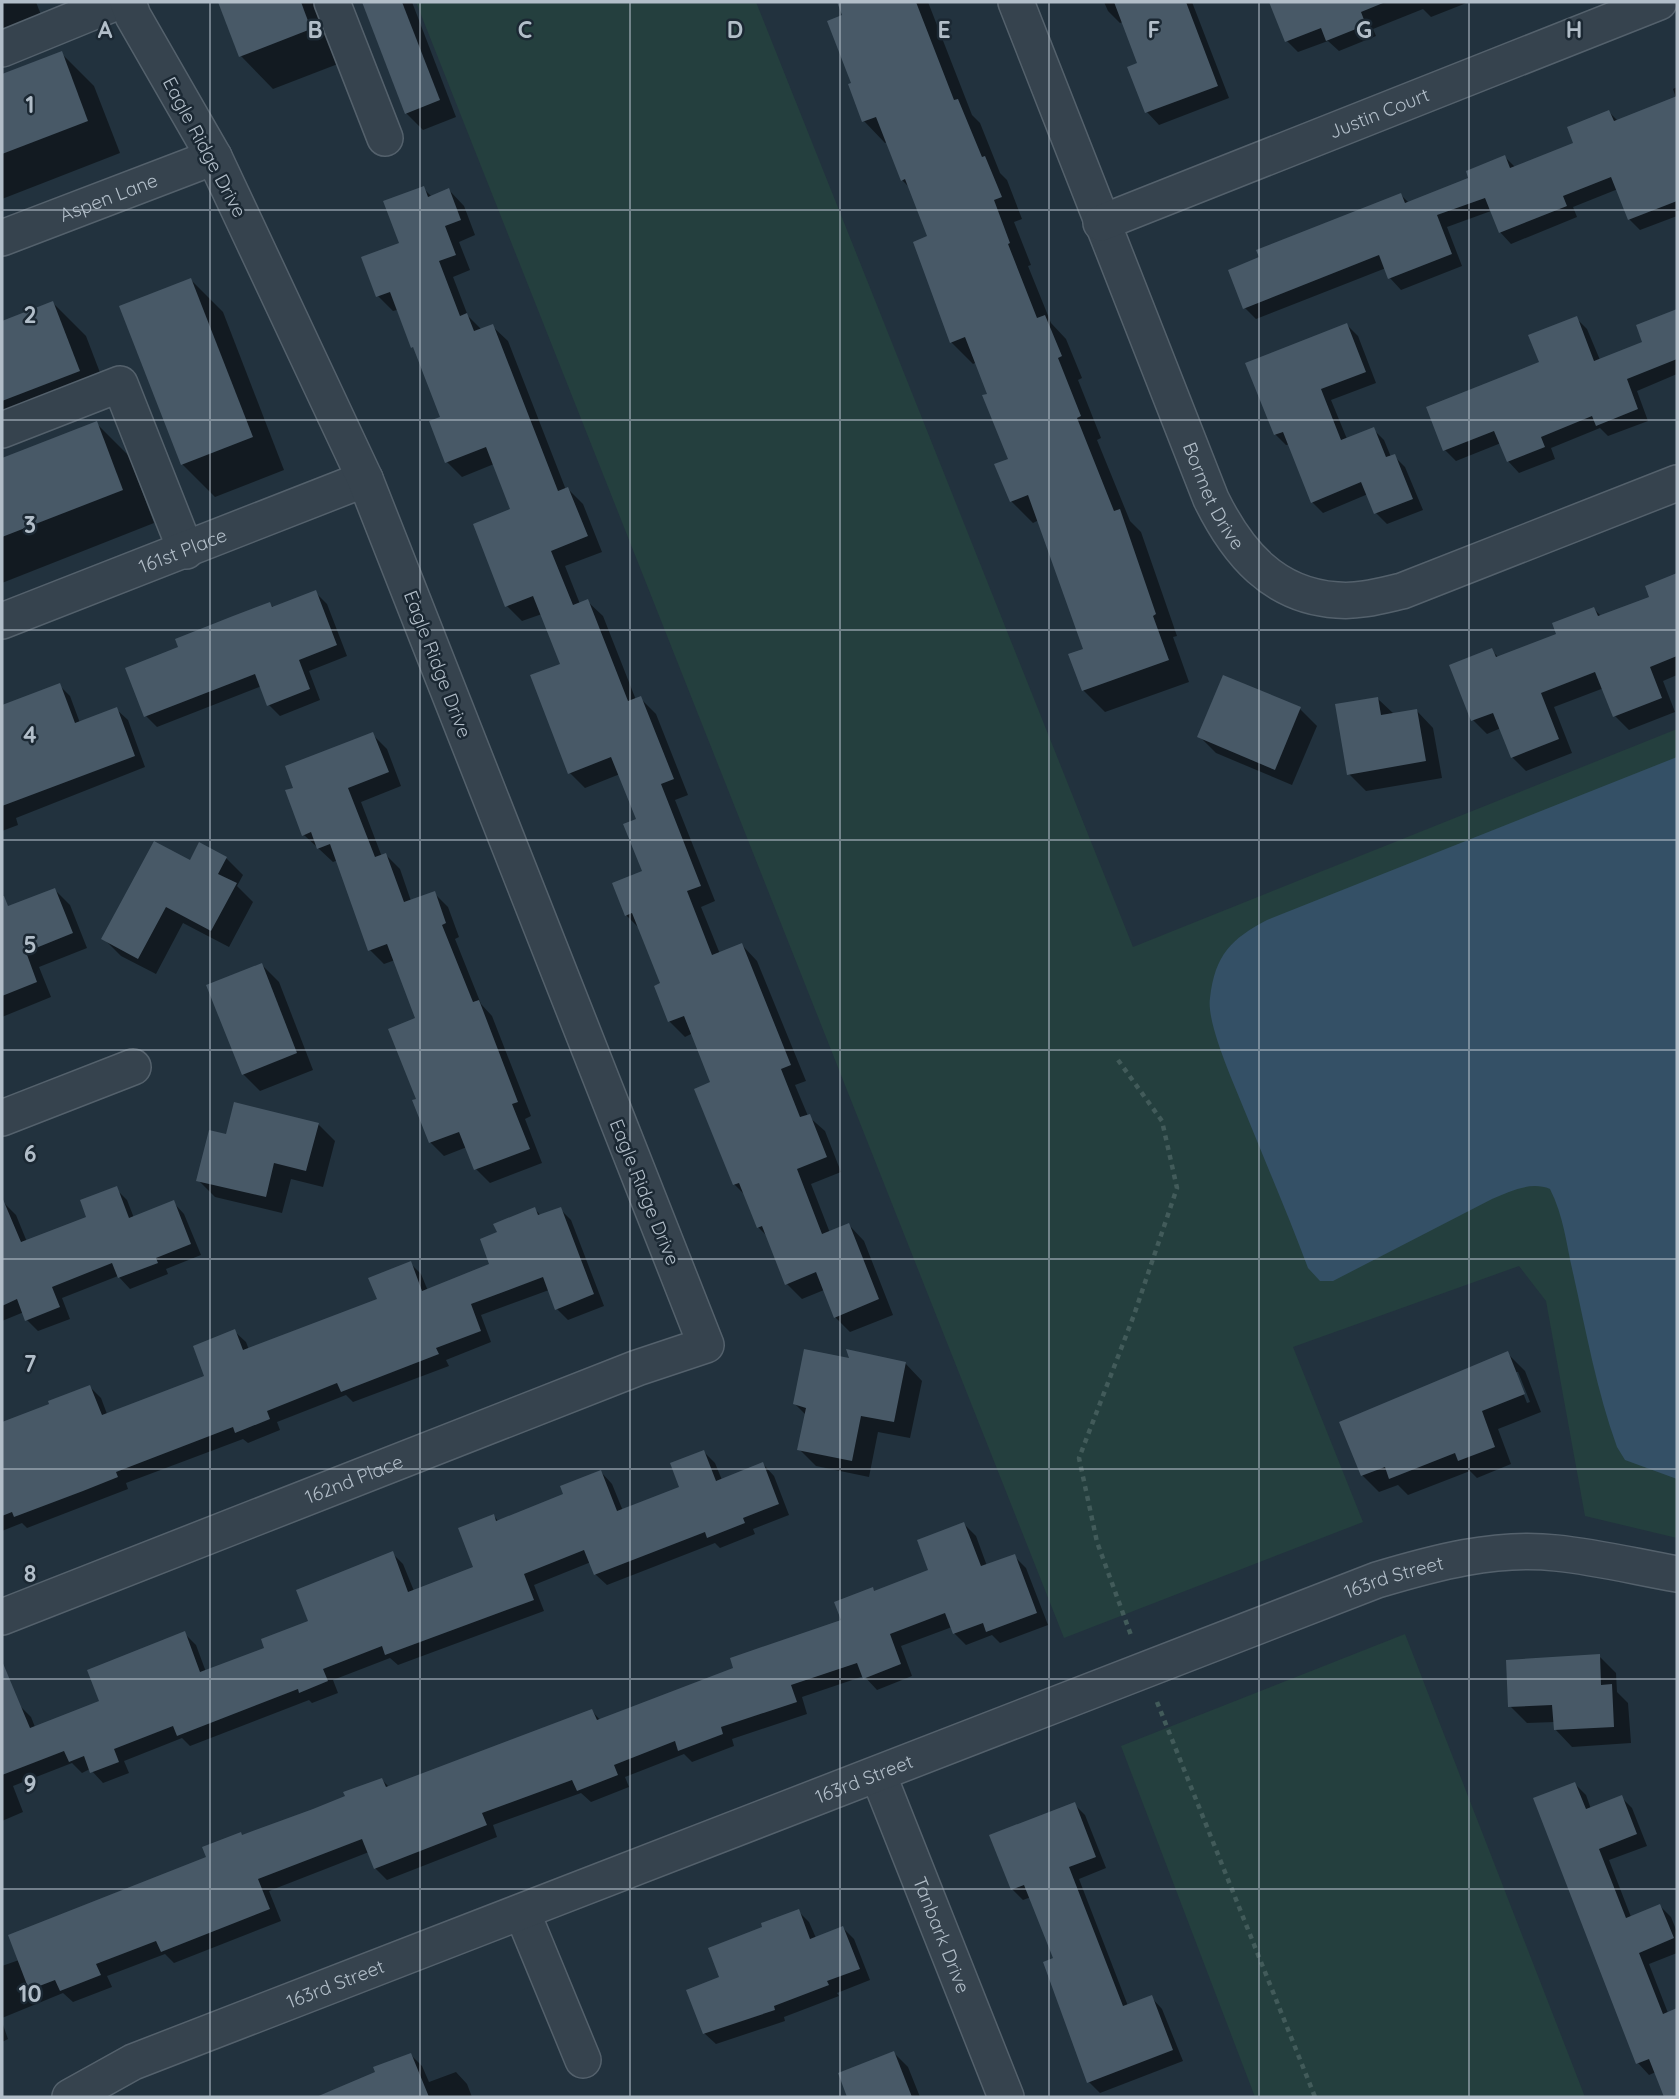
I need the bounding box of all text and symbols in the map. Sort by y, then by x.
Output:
text: A [98,15,113,44]
text: B [307,15,323,44]
text: C [518,15,532,44]
text: D [727,15,743,44]
text: E [937,15,951,44]
text: F [1148,15,1160,44]
text: G [1356,15,1372,44]
text: H [1566,15,1582,44]
street label: Eagle Ridge Drive [158,73,252,221]
street label: Justin Court [1325,82,1433,144]
text: 1 [26,90,34,119]
street label: Aspen Lane [56,168,161,227]
text: 2 [23,300,37,329]
street label: Bormet Drive [1178,439,1250,554]
text: 3 [24,510,36,539]
street label: 161st Place [135,522,230,578]
street label: Eagle Ridge Drive [399,587,477,741]
text: 4 [23,720,37,749]
text: 5 [23,930,37,959]
street label: Eagle Ridge Drive [605,1115,685,1269]
text: 6 [24,1139,36,1168]
text: 7 [24,1349,37,1378]
street label: 162nd Place [301,1449,406,1509]
street label: 163rd Street [1340,1550,1446,1604]
text: 8 [24,1559,36,1588]
street label: 163rd Street [812,1749,916,1809]
text: 9 [23,1769,37,1798]
street label: Tanbark Drive [908,1873,976,1997]
street label: 163rd Street [283,1954,388,2013]
text: 10 [18,1979,42,2008]

